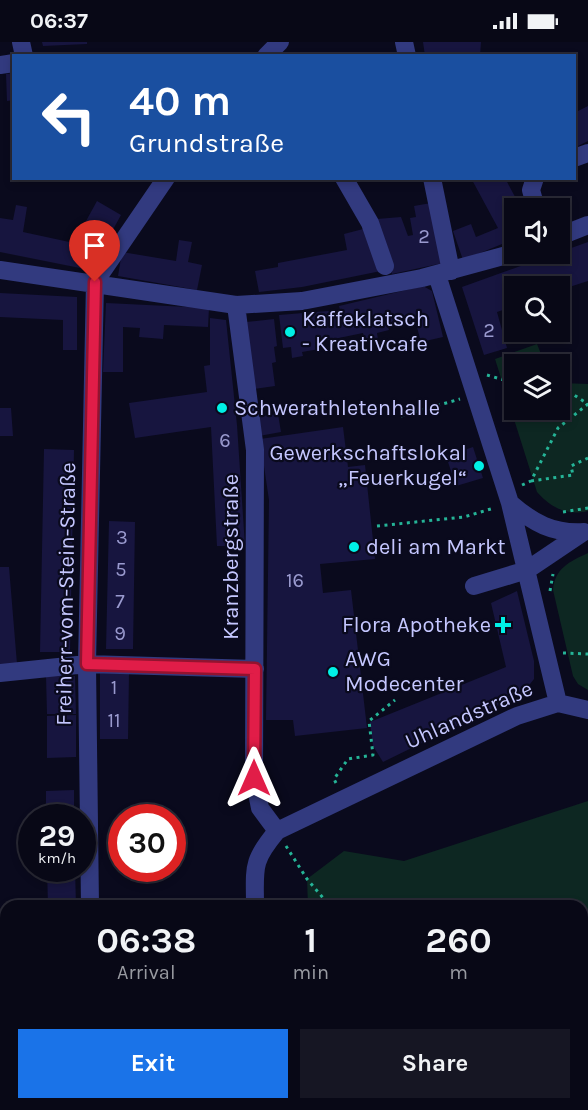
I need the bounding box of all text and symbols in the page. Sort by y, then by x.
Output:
text: 06:37 [30,8,88,34]
text: 40 m [129,76,231,126]
icon: left [30,78,108,156]
text: Grundstraße [129,127,284,159]
map controls [504,198,570,420]
button: sound [504,198,570,264]
pin [69,220,120,282]
house number: 2 [418,225,430,248]
icon: arrive [78,229,111,262]
button: search [504,276,570,342]
place label: Kaffeklatsch - Kreativcafe [302,306,429,357]
house number: 2 [483,319,495,342]
marker: Kaffeklatsch - Kreativcafe [283,325,297,339]
button: layers [504,354,570,420]
place label: Schwerathletenhalle [234,395,440,421]
marker: Schwerathletenhalle [215,401,229,415]
house number: 6 [219,429,231,452]
place label: Gewerkschaftslokal „Feuerkugel“ [269,440,467,491]
marker: Gewerkschaftslokal „Feuerkugel“ [472,459,486,473]
street label: Freiherr-vom-Stein-Straße [51,462,81,726]
street label: Kranzbergstraße [218,474,244,640]
house number: 3 [116,526,128,549]
place label: deli am Markt [366,534,506,560]
marker: deli am Markt [347,540,361,554]
house number: 5 [115,558,127,581]
house number: 16 [286,569,304,592]
house number: 7 [115,590,125,613]
place label: Flora Apotheke [342,612,491,638]
marker: Flora Apotheke [496,618,510,632]
house number: 9 [114,622,126,645]
place label: AWG Modecenter [345,646,463,697]
marker: AWG Modecenter [326,665,340,679]
street label: Uhlandstraße [401,675,537,755]
house number: 1 [111,676,117,699]
house number: 11 [107,709,121,732]
position arrow [222,746,286,810]
speed limit sign: 30 [108,804,186,882]
text: 29 [39,818,75,854]
text: km/h [38,849,76,867]
text: 06:38 [96,919,196,961]
text: 1 [304,919,317,961]
text: 260 [425,919,492,961]
text: Arrival [117,961,175,984]
text: min [292,961,329,984]
text: m [449,961,468,984]
button: Exit [18,1029,288,1098]
button: Share [300,1029,570,1098]

